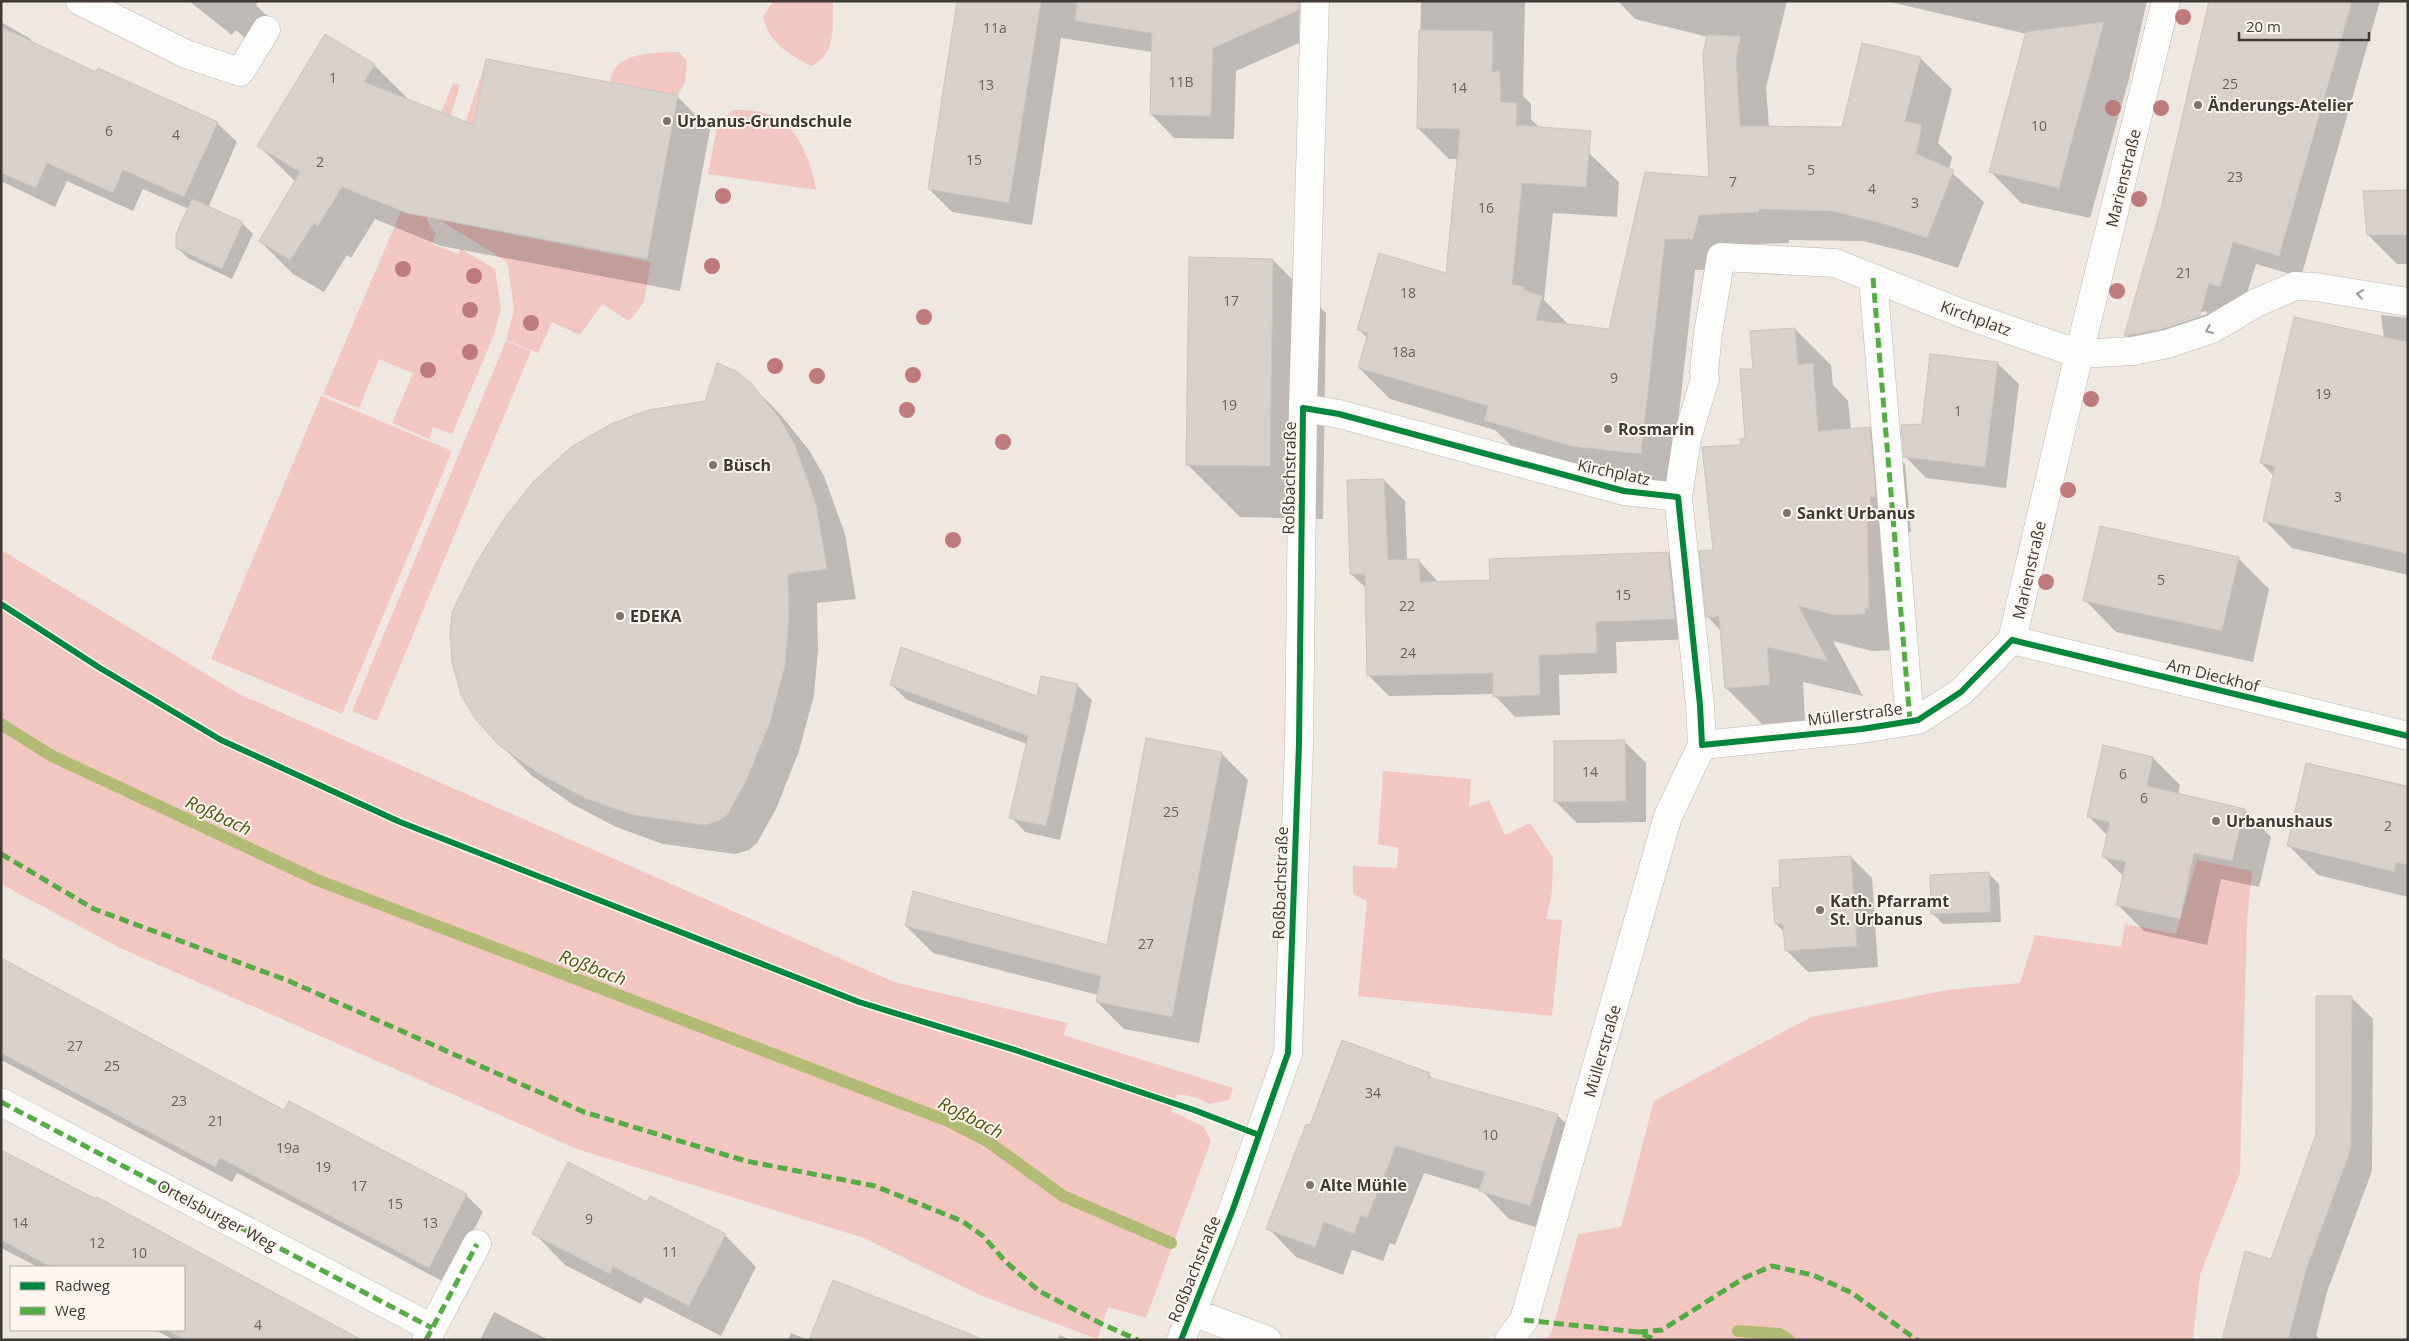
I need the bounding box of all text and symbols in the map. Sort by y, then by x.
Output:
scale bar [2239,10,2369,42]
text: 20 m [2246,16,2281,36]
house number: 11a [983,18,1007,37]
house number: 1 [329,68,337,87]
house number: 11B [1168,72,1194,91]
house number: 25 [2222,74,2238,93]
house number: 13 [978,75,994,94]
house number: 14 [1451,78,1467,97]
place label: Änderungs-Atelier [2208,94,2354,116]
marker: Änderungs-Atelier [2192,99,2204,111]
place label: Urbanus-Grundschule [677,110,852,132]
marker: Urbanus-Grundschule [661,115,673,127]
house number: 10 [2031,116,2047,135]
house number: 6 [105,121,113,140]
house number: 4 [172,125,180,144]
street label: Marienstraße [2100,127,2146,229]
house number: 15 [966,150,982,169]
house number: 2 [316,152,324,171]
house number: 5 [1807,160,1815,179]
house number: 23 [2227,167,2243,186]
house number: 7 [1729,172,1737,191]
house number: 4 [1868,179,1876,198]
house number: 3 [1911,193,1919,212]
house number: 16 [1478,198,1494,217]
house number: 21 [2176,263,2192,282]
house number: 18 [1400,283,1416,302]
one-way arrow [2355,289,2364,299]
house number: 17 [1223,291,1239,310]
street label: Kirchplatz [1938,295,2014,341]
one-way arrow [2205,323,2214,334]
house number: 18a [1392,342,1416,361]
house number: 9 [1610,368,1618,387]
house number: 19 [2315,384,2331,403]
house number: 19 [1221,395,1237,414]
house number: 1 [1954,401,1962,420]
place label: Rosmarin [1618,418,1694,440]
street label: Roßbachstraße [1277,421,1301,535]
marker: Rosmarin [1602,423,1614,435]
place label: Büsch [723,454,771,476]
street label: Kirchplatz [1576,454,1652,490]
marker: Büsch [707,459,719,471]
house number: 3 [2334,487,2342,506]
place label: Sankt Urbanus [1797,502,1915,524]
marker: Sankt Urbanus [1781,507,1793,519]
street label: Marienstraße [2007,519,2051,621]
house number: 5 [2157,570,2165,589]
house number: 15 [1615,585,1631,604]
house number: 22 [1399,596,1415,615]
place label: EDEKA [630,605,682,627]
marker: EDEKA [614,610,626,622]
house number: 24 [1400,643,1416,662]
street label: Am Dieckhof [2164,653,2263,698]
street label: Müllerstraße [1806,697,1904,731]
house number: 14 [1582,762,1598,781]
house number: 6 [2119,764,2127,783]
house number: 6 [2140,788,2148,807]
water label: Roßbach [182,789,256,841]
house number: 25 [1163,802,1179,821]
place label: Urbanushaus [2226,810,2333,832]
marker: Urbanushaus [2210,815,2222,827]
house number: 2 [2384,816,2392,835]
street label: Roßbachstraße [1267,826,1293,940]
place label: Kath. Pfarramt St. Urbanus [1830,890,1949,930]
marker: Kath. Pfarramt St. Urbanus [1814,904,1826,916]
house number: 27 [1138,934,1154,953]
water label: Roßbach [556,943,630,991]
street label: Müllerstraße [1578,1002,1626,1100]
house number: 27 [67,1036,83,1055]
house number: 25 [104,1056,120,1075]
house number: 34 [1365,1083,1381,1102]
water label: Roßbach [934,1090,1008,1144]
house number: 23 [171,1091,187,1110]
house number: 21 [208,1111,224,1130]
house number: 10 [1482,1125,1498,1144]
house number: 19a [276,1138,300,1157]
house number: 19 [315,1157,331,1176]
street label: Ortelsburger Weg [153,1174,281,1256]
place label: Alte Mühle [1320,1174,1407,1196]
house number: 17 [351,1176,367,1195]
marker: Alte Mühle [1304,1179,1316,1191]
house number: 15 [387,1194,403,1213]
house number: 9 [585,1209,593,1228]
street label: Roßbachstraße [1163,1212,1225,1326]
house number: 14 [12,1213,28,1232]
house number: 13 [422,1213,438,1232]
house number: 12 [89,1233,105,1252]
house number: 11 [662,1242,678,1261]
house number: 10 [131,1243,147,1262]
legend [10,1266,185,1331]
text: Radweg [55,1275,110,1295]
text: Weg [55,1300,85,1320]
house number: 4 [254,1315,262,1334]

